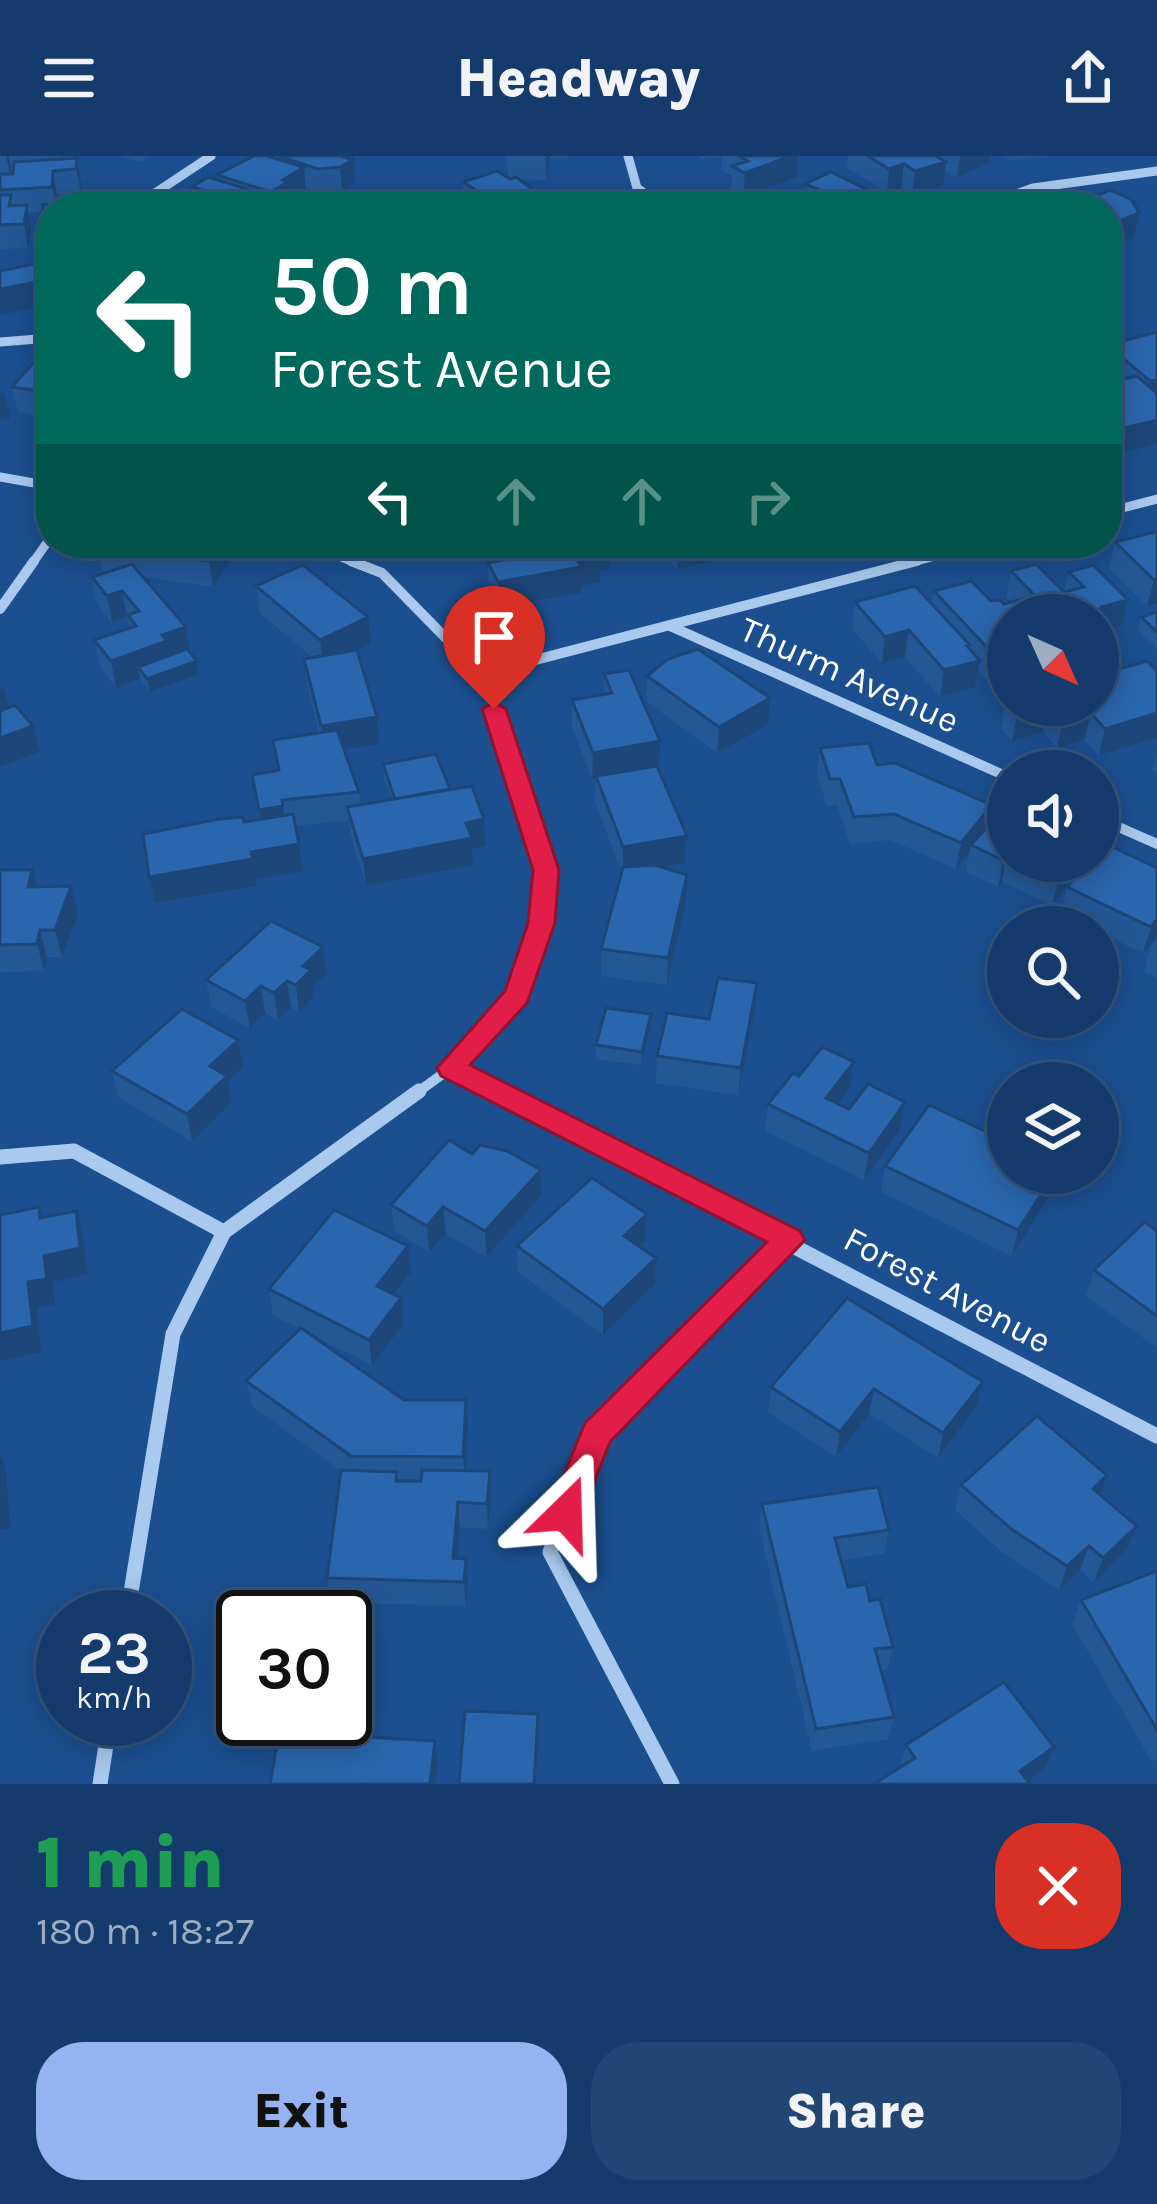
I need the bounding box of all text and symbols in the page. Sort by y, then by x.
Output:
icon: menu [36,45,102,111]
icon: share [1055,45,1121,111]
text: Headway [457,46,700,110]
text: 50 m [270,237,473,335]
icon: left [72,240,228,396]
text: Forest Avenue [270,337,613,401]
icon: left [357,468,423,534]
icon: ahead [483,468,549,534]
icon: ahead [609,468,675,534]
icon: right [735,468,801,534]
pin [443,586,545,709]
north arrow [987,594,1119,726]
map controls [987,594,1119,1194]
icon: arrive [461,604,527,670]
street label: Thurm Avenue [734,608,966,742]
button: sound [987,750,1119,882]
button: search [987,906,1119,1038]
button: layers [987,1062,1119,1194]
street label: Forest Avenue [837,1218,1058,1362]
position arrow [503,1450,629,1576]
speed limit sign: 30 [216,1590,372,1746]
text: 23 [77,1618,151,1688]
text: km/h [76,1680,152,1716]
text: 1 min [36,1821,225,1905]
button: close [995,1823,1121,1949]
text: 180 m · 18:27 [36,1908,254,1954]
button: Exit [36,2042,567,2180]
button: Share [591,2042,1121,2180]

